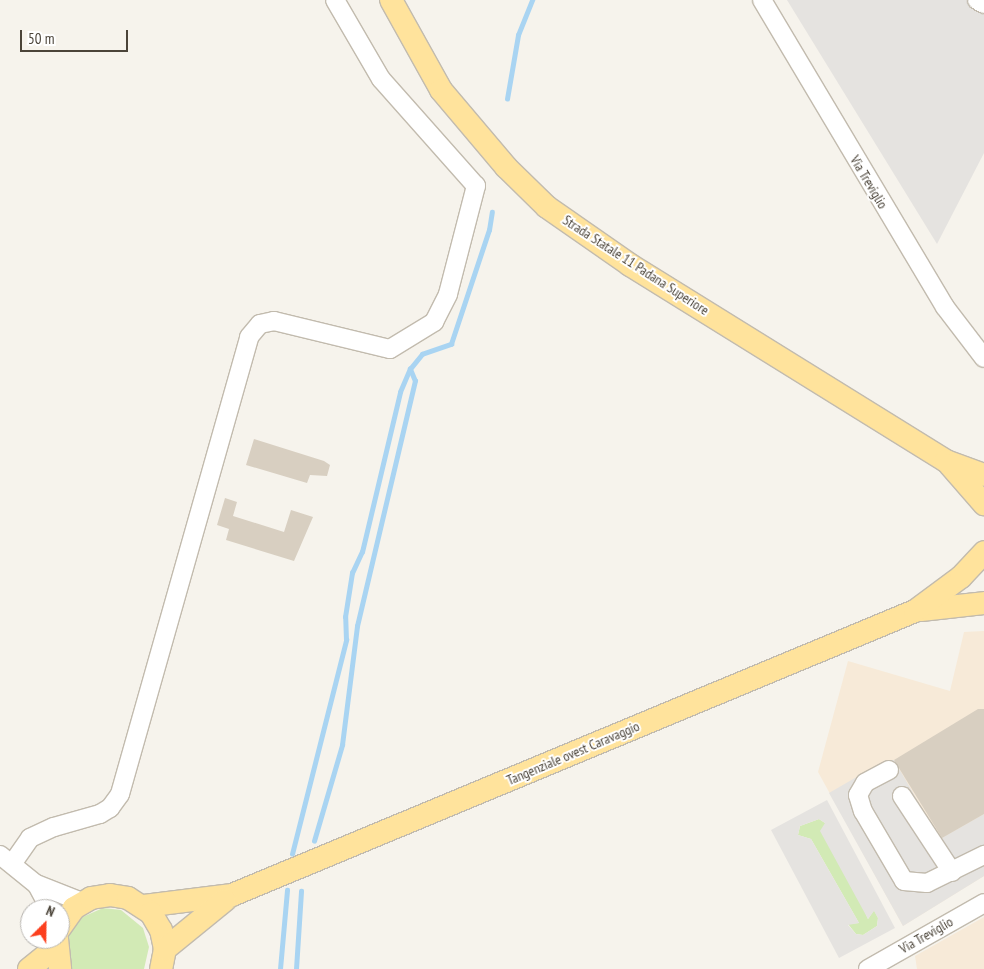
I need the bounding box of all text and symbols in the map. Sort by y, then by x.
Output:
scale bar [22,20,130,52]
text: 50 m [28,29,54,48]
street label: Via Treviglio [847,152,891,212]
street label: Strada Statale 11 Padana Superiore [560,211,712,319]
street label: Tangenziale ovest Caravaggio [504,717,642,789]
north arrow [20,899,70,949]
text: N [43,901,57,921]
street label: Via Treviglio [896,913,956,957]

